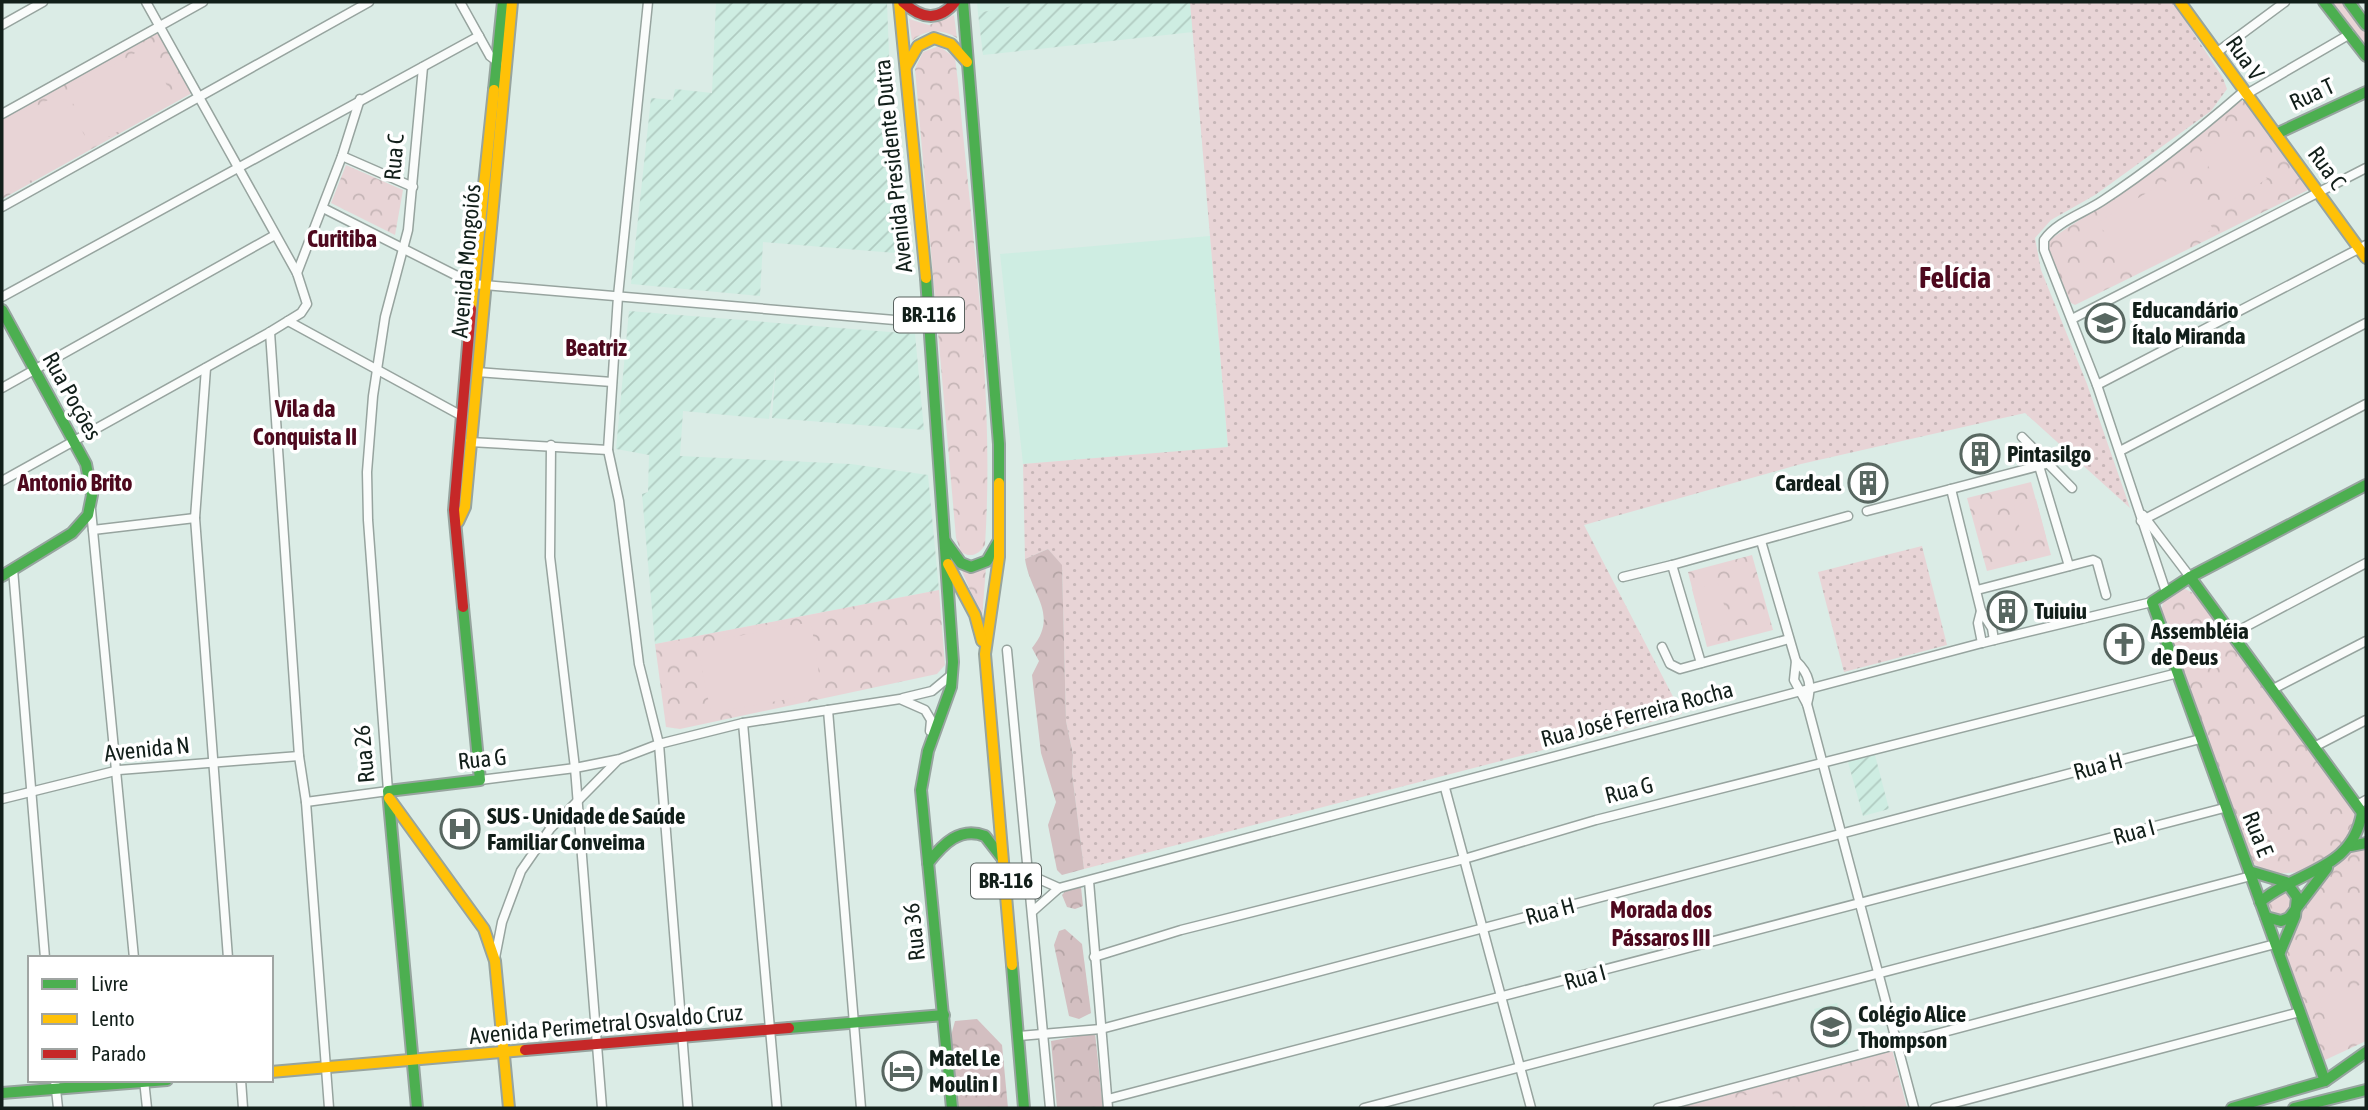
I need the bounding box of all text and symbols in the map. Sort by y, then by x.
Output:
street label: Rua V [2221,31,2270,86]
street label: Avenida Presidente Dutra [869,58,917,274]
street label: Rua T [2285,72,2339,116]
street label: Rua C [379,133,409,181]
street label: Rua C [2303,141,2351,195]
street label: Avenida Mongoiós [446,183,486,339]
district label: Curitiba [307,225,377,252]
district label: Felícia [1919,260,1991,294]
place label: Educandário Ítalo Miranda [2132,297,2246,349]
road number: BR-116 [894,298,964,332]
school or university icon: Educandário Ítalo Miranda [2084,302,2126,344]
district label: Beatriz [565,334,627,361]
street label: Rua Poções [37,348,107,444]
district label: Vila da Conquista II [253,395,357,450]
building icon: Pintasilgo [1959,433,2001,475]
place label: Pintasilgo [2007,441,2091,467]
building icon: Cardeal [1847,462,1889,504]
district label: Antonio Brito [16,469,133,496]
place label: Cardeal [1775,470,1842,496]
building icon: Tuiuiu [1986,590,2028,632]
place label: Tuiuiu [2034,598,2087,624]
place label: Assembléia de Deus [2150,618,2249,670]
church icon: Assembléia de Deus [2103,623,2145,665]
street label: Rua José Ferreira Rocha [1538,676,1736,752]
street label: Rua 26 [349,724,379,784]
street label: Avenida N [103,732,191,766]
street label: Rua G [456,744,508,774]
street label: Rua H [2071,747,2125,785]
street label: Rua G [1602,772,1656,808]
place label: SUS - Unidade de Saúde Familiar Conveima [487,803,685,855]
hospital icon: SUS - Unidade de Saúde Familiar Conveima [439,808,481,850]
street label: Rua E [2237,808,2279,860]
street label: Rua I [2110,814,2158,850]
road number: BR-116 [971,864,1041,898]
street label: Rua H [1523,892,1577,930]
district label: Morada dos Pássaros III [1610,896,1713,951]
street label: Rua 36 [898,902,930,962]
legend [28,956,273,1082]
street label: Rua I [1561,959,1609,995]
text: Livre [91,971,128,995]
street label: Avenida Perimetral Osvaldo Cruz [468,999,744,1049]
place label: Colégio Alice Thompson [1858,1001,1966,1053]
text: Lento [91,1006,135,1030]
school or university icon: Colégio Alice Thompson [1810,1006,1852,1048]
text: Parado [91,1041,146,1065]
place label: Matel Le Moulin I [929,1045,1001,1097]
hotel icon: Matel Le Moulin I [881,1050,923,1092]

